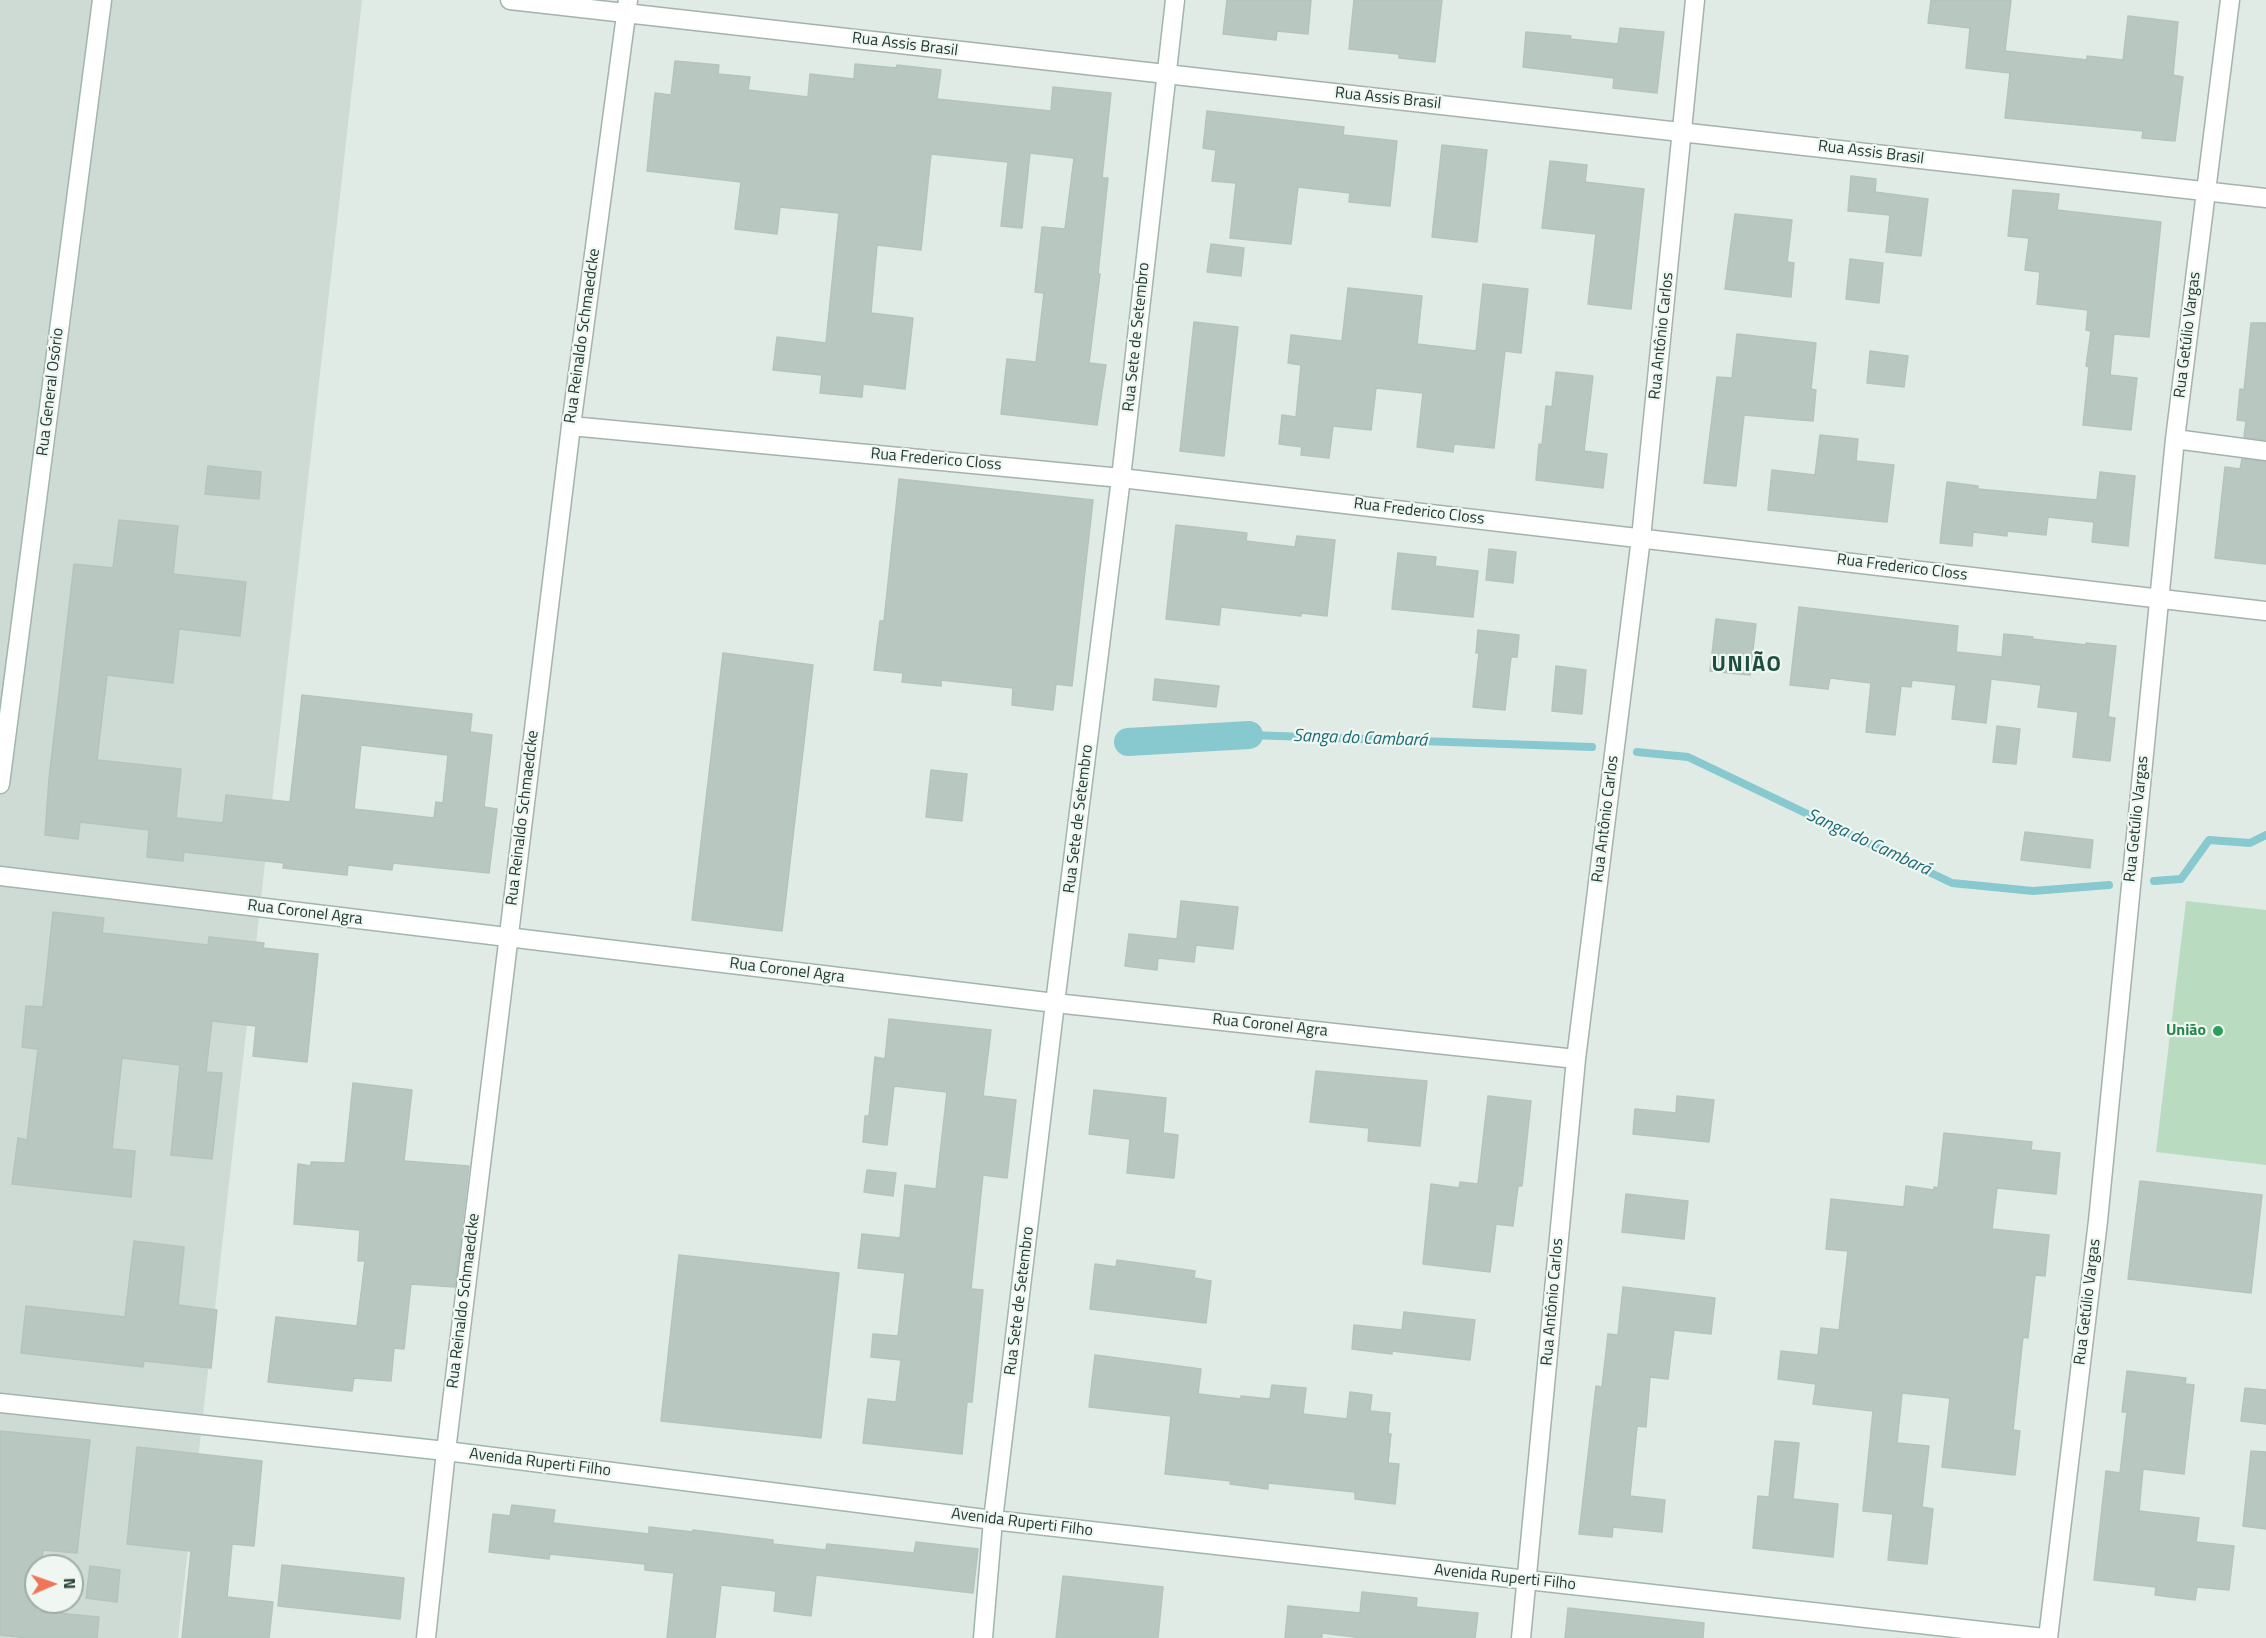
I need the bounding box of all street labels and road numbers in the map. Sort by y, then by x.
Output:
street label: Rua Assis Brasil [851,29,959,61]
street label: Rua Assis Brasil [1334,84,1442,114]
street label: Rua Assis Brasil [1817,137,1925,169]
street label: Rua Reinaldo Schmaedcke [561,247,605,425]
street label: Rua Sete de Setembro [1120,261,1154,413]
street label: Rua Antônio Carlos [1646,271,1678,401]
street label: Rua Getúlio Vargas [2171,271,2205,399]
street label: Rua General Osório [34,327,68,457]
street label: Rua Frederico Closs [870,445,1002,475]
street label: Rua Frederico Closs [1353,494,1485,530]
street label: Rua Frederico Closs [1836,550,1968,586]
street label: Rua Reinaldo Schmaedcke [503,729,543,907]
street label: Rua Sete de Setembro [1060,743,1098,895]
street label: Rua Antônio Carlos [1589,754,1623,884]
street label: Rua Getúlio Vargas [2121,755,2153,883]
street label: Rua Coronel Agra [246,896,364,930]
street label: Rua Coronel Agra [728,954,846,988]
street label: Rua Coronel Agra [1211,1010,1329,1042]
street label: Rua Reinaldo Schmaedcke [444,1212,484,1390]
street label: Rua Sete de Setembro [1001,1225,1039,1377]
street label: Rua Antônio Carlos [1538,1237,1568,1367]
street label: Rua Getúlio Vargas [2071,1238,2105,1366]
street label: Avenida Ruperti Filho [468,1445,612,1481]
street label: Avenida Ruperti Filho [950,1505,1094,1541]
street label: Avenida Ruperti Filho [1433,1561,1577,1595]

